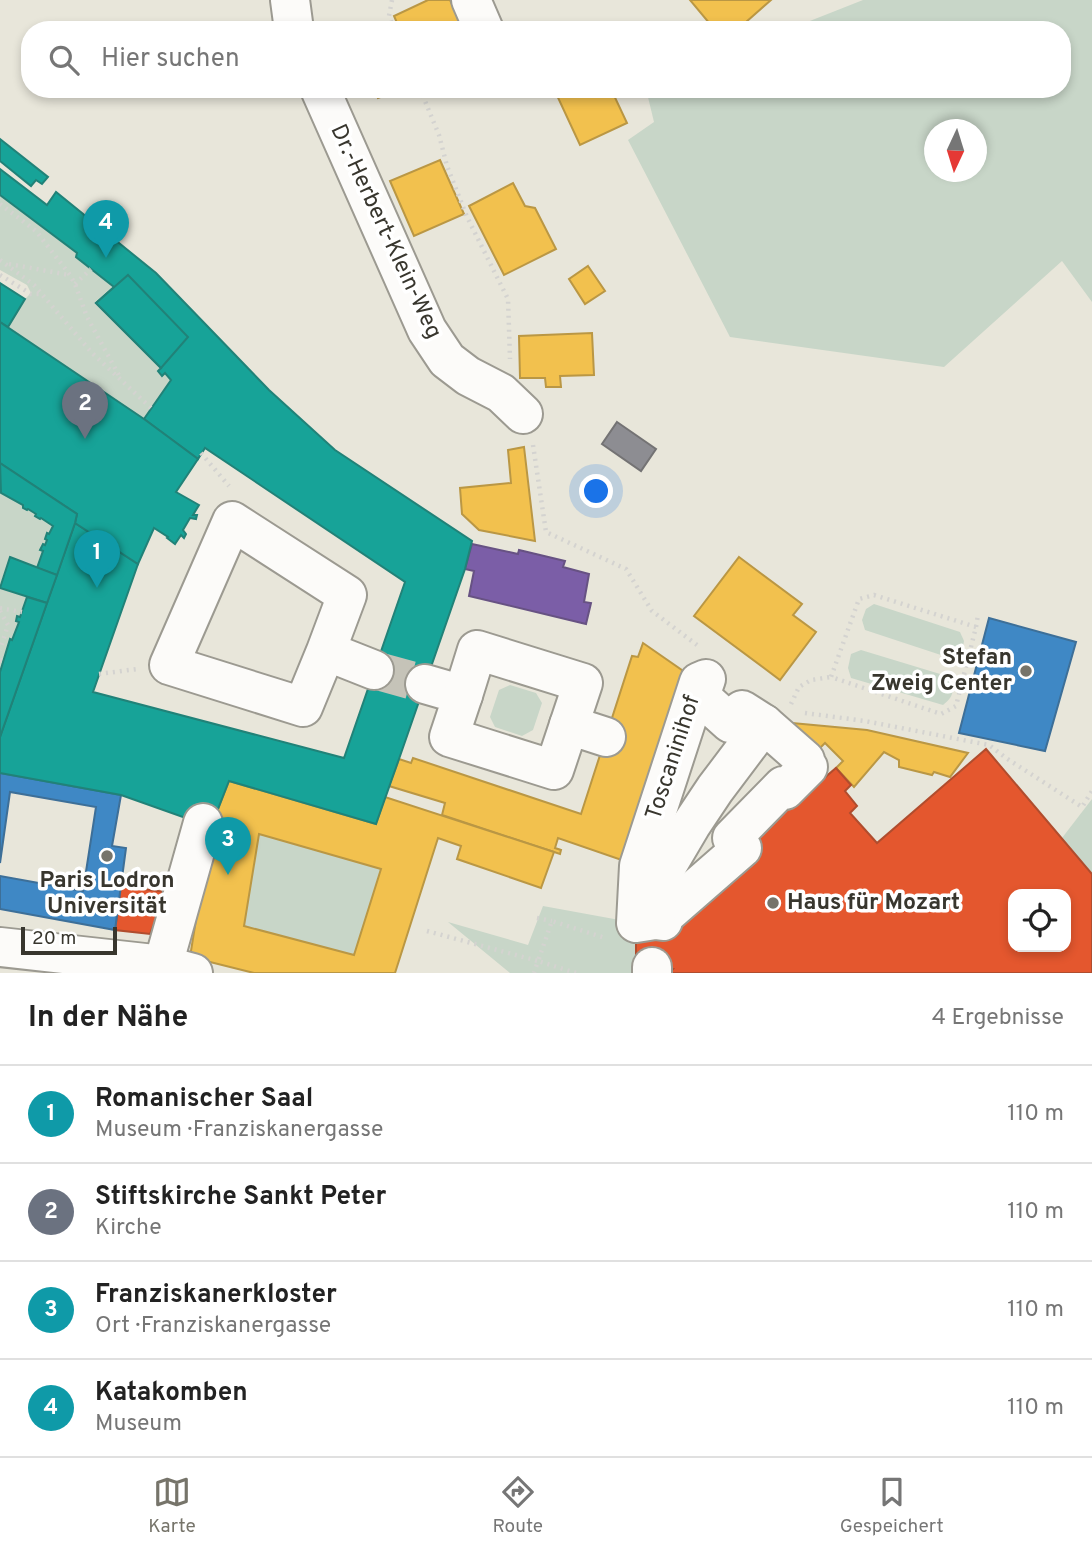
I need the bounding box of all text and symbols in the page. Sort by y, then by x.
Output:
search box [21,21,1071,98]
icon: search [45,41,83,79]
text: Hier suchen [101,43,240,76]
north arrow [924,119,987,182]
street label: Dr.-Herbert-Klein-Weg [323,120,447,344]
pin: 4 [83,200,129,258]
pin: 2 [62,381,108,439]
your location [579,474,613,508]
pin: 1 [74,530,120,588]
place label: Stefan Zweig Center [871,644,1012,699]
marker: Stefan Zweig Center [1018,663,1034,679]
street label: Toscaninihof [640,692,708,824]
pin: 3 [205,817,251,875]
marker: Paris Lodron Universität [99,848,115,864]
place label: Paris Lodron Universität [39,867,175,922]
place label: Haus für Mozart [787,889,960,918]
map controls [1008,889,1071,952]
button: locate [1008,889,1071,952]
marker: Haus für Mozart [765,895,781,911]
scale bar [21,924,117,956]
text: 20 m [32,927,76,951]
text: In der Nähe [28,1000,188,1037]
text: 4 Ergebnisse [932,1004,1064,1033]
text: Romanischer Saal [95,1083,313,1116]
text: 1 [46,1100,56,1129]
text: 110 m [1007,1100,1064,1129]
text: Museum · Franziskanergasse [95,1116,383,1145]
text: Stiftskirche Sankt Peter [95,1181,386,1214]
text: 2 [44,1198,58,1227]
text: 110 m [1007,1198,1064,1227]
text: Kirche [95,1214,162,1243]
text: Franziskanerkloster [95,1279,337,1312]
text: 3 [44,1296,58,1325]
text: 110 m [1007,1296,1064,1325]
text: Ort · Franziskanergasse [95,1312,331,1341]
text: Katakomben [95,1377,248,1410]
text: 4 [44,1394,58,1423]
text: 110 m [1007,1394,1064,1423]
text: Museum [95,1410,182,1439]
tab: Karte [148,1473,196,1539]
tab: Route [492,1473,543,1539]
tab: Gespeichert [840,1473,944,1539]

